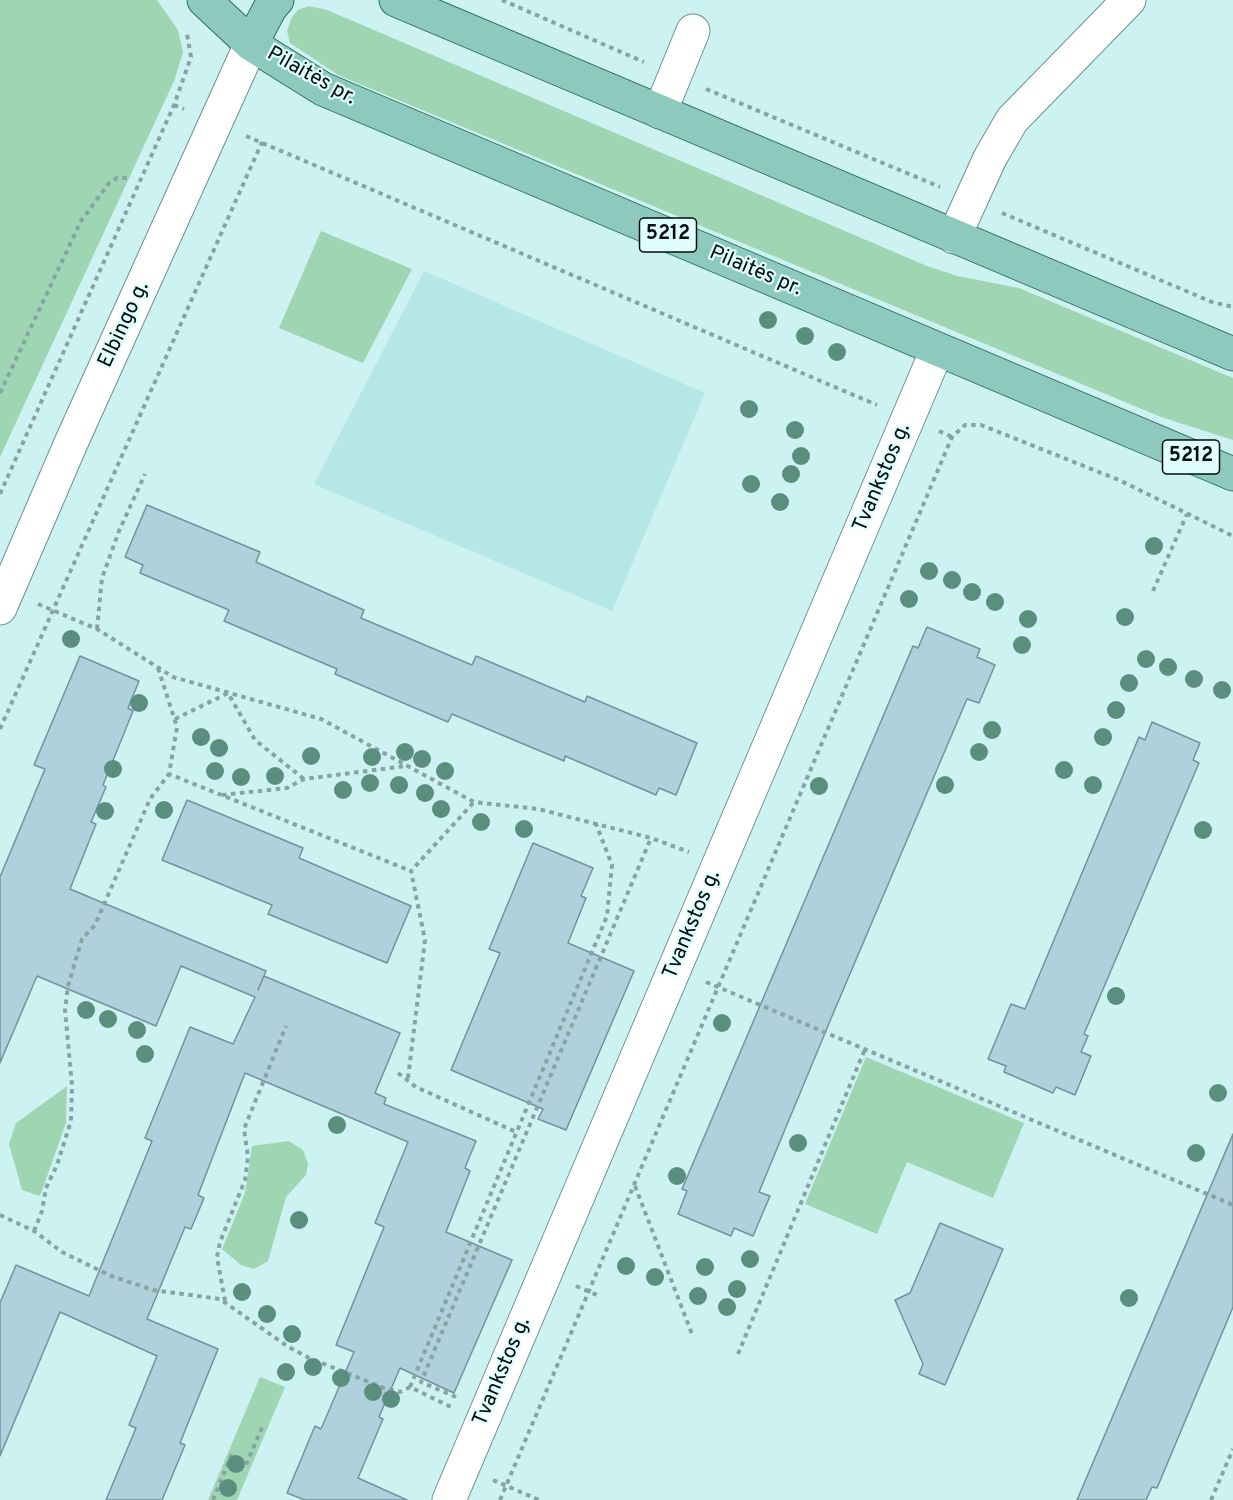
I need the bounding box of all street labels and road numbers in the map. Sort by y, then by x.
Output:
street label: Pilaitės pr. [262,42,360,112]
road number: 5212 [640,218,696,252]
street label: Pilaitės pr. [705,241,805,303]
street label: Elbingo g. [94,278,156,372]
street label: Tvankstos g. [849,420,917,536]
road number: 5212 [1162,440,1220,474]
street label: Tvankstos g. [659,867,727,983]
street label: Tvankstos g. [469,1314,537,1430]

